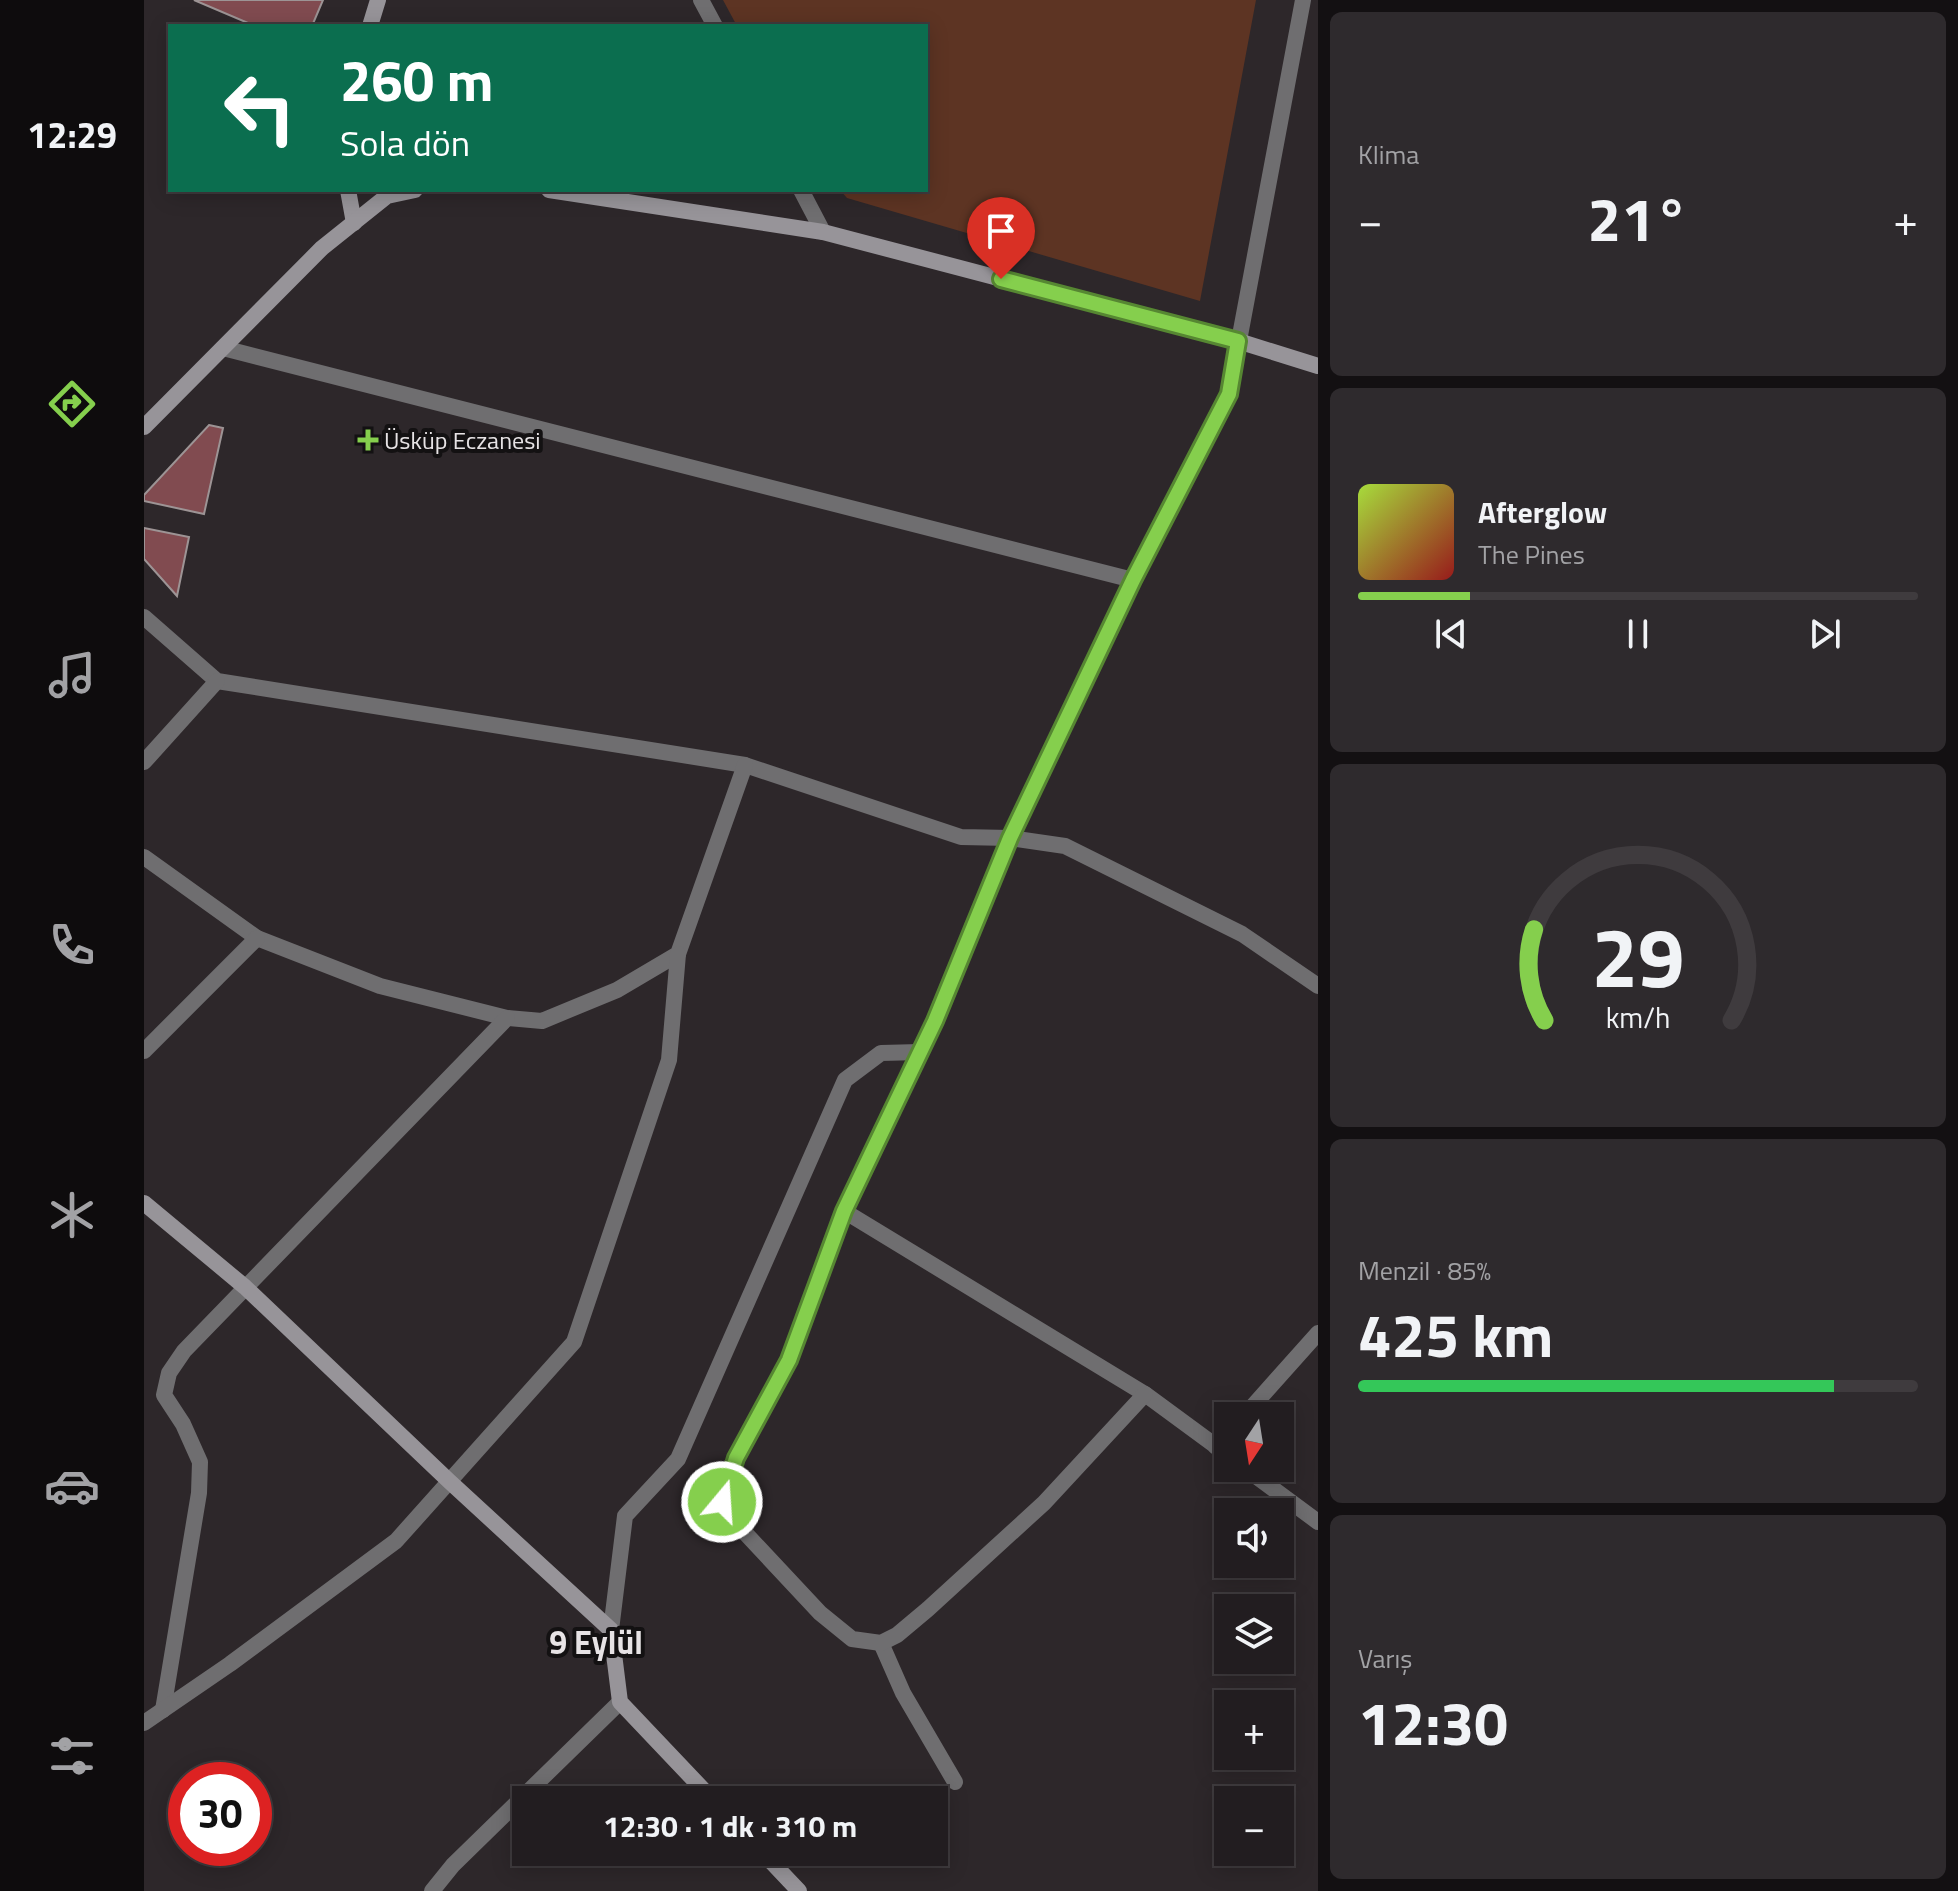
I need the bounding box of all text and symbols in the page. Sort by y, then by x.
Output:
text: 260 m [340,38,493,123]
icon: left [208,56,312,160]
text: 12:29 [27,107,117,162]
text: Sola dön [340,115,470,170]
text: Klima [1358,135,1419,174]
text: 21° [1588,173,1688,264]
text: − [1358,186,1383,253]
text: + [1893,186,1918,253]
pin [967,197,1035,279]
icon: arrive [979,209,1023,253]
icon: directions [44,376,100,432]
place label: Üsküp Eczanesi [384,422,541,458]
marker: Üsküp Eczanesi [359,431,377,449]
text: Afterglow [1478,489,1607,535]
text: The Pines [1478,535,1585,574]
icon: previous [1429,612,1473,656]
icon: pause [1616,612,1660,656]
icon: next [1803,612,1847,656]
icon: music [44,647,100,703]
text: 29 [1591,893,1685,1019]
icon: phone [44,917,100,973]
text: km/h [1606,997,1670,1040]
icon: climate [44,1187,100,1243]
text: Menzil · 85% [1358,1251,1491,1290]
text: 425 km [1358,1289,1553,1380]
north arrow [1214,1402,1294,1482]
map controls [1214,1402,1294,1866]
icon: car [44,1458,100,1514]
position arrow [680,1460,764,1544]
button: sound [1214,1498,1294,1578]
button: layers [1214,1594,1294,1674]
district label: 9 Eylül [549,1618,643,1666]
text: Varış [1358,1639,1412,1678]
text: 12:30 [1358,1677,1508,1768]
button: + [1214,1690,1294,1770]
icon: filters [44,1728,100,1784]
speed limit sign: 30 [168,1762,272,1866]
button: − [1214,1786,1294,1866]
text: 12:30 · 1 dk · 310 m [603,1803,857,1849]

